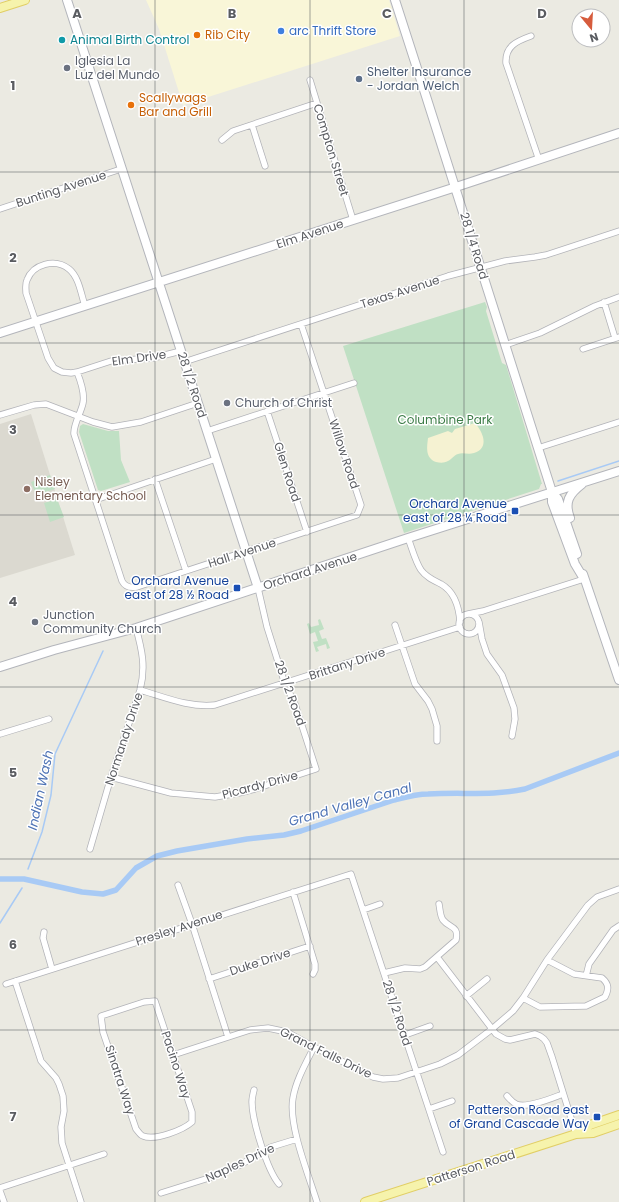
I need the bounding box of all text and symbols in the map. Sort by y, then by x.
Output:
text: A [72,4,82,23]
text: B [228,4,237,23]
text: C [382,4,392,23]
text: D [537,4,547,23]
north arrow [571,8,611,48]
place label: arc Thrift Store [289,22,376,39]
place label: Rib City [205,26,250,43]
marker: arc Thrift Store [276,26,286,36]
text: N [588,29,601,46]
marker: Rib City [192,30,202,40]
place label: Animal Birth Control [70,31,190,48]
marker: Animal Birth Control [57,35,67,45]
place label: Iglesia La Luz del Mundo [75,52,160,83]
marker: Iglesia La Luz del Mundo [62,63,72,73]
place label: Shelter Insurance - Jordan Welch [367,63,471,94]
marker: Shelter Insurance - Jordan Welch [354,74,364,84]
text: 1 [11,76,15,95]
place label: Scallywags Bar and Grill [139,89,212,120]
marker: Scallywags Bar and Grill [126,100,136,110]
street label: Compton Street [309,102,354,198]
street label: Bunting Avenue [13,166,108,211]
street label: 28 1/4 Road [456,210,493,281]
street label: Elm Avenue [274,215,346,252]
text: 2 [9,248,17,267]
street label: Texas Avenue [358,271,442,312]
street label: Elm Drive [111,345,167,370]
street label: 28 1/2 Road [174,350,211,420]
place label: Church of Christ [235,394,332,411]
marker: Church of Christ [222,398,232,408]
park label: Columbine Park [397,411,493,428]
street label: Willow Road [325,417,364,491]
text: 3 [9,420,17,439]
street label: Glen Road [270,440,305,504]
place label: Nisley Elementary School [35,473,146,504]
marker: Nisley Elementary School [22,484,32,494]
place label: Orchard Avenue east of 28 ¼ Road [403,495,507,526]
marker: Orchard Avenue east of 28 ¼ Road [510,506,520,516]
street label: Hall Avenue [206,534,278,572]
street label: Orchard Avenue [261,547,359,594]
place label: Orchard Avenue east of 28 ½ Road [125,572,229,603]
marker: Orchard Avenue east of 28 ½ Road [232,583,242,593]
text: 4 [9,592,18,611]
place label: Junction Community Church [43,606,161,637]
marker: Junction Community Church [30,617,40,627]
street label: Brittany Drive [306,643,387,684]
street label: 28 1/2 Road [271,658,310,728]
street label: Normandy Drive [100,690,147,788]
water label: Indian Wash [23,748,58,832]
text: 5 [9,763,17,782]
street label: Picardy Drive [220,766,300,803]
water label: Grand Valley Canal [286,778,415,831]
street label: Presley Avenue [133,905,225,950]
text: 6 [9,935,17,954]
street label: Duke Drive [227,944,292,979]
street label: 28 1/2 Road [379,978,416,1048]
street label: Grand Falls Drive [277,1023,375,1082]
street label: Pacino Way [158,1029,196,1101]
street label: Sinatra Way [101,1043,140,1117]
place label: Patterson Road east of Grand Cascade Way [449,1101,589,1132]
text: 7 [10,1107,17,1126]
marker: Patterson Road east of Grand Cascade Way [592,1112,602,1122]
street label: Naples Drive [202,1139,277,1186]
street label: Patterson Road [425,1145,517,1190]

